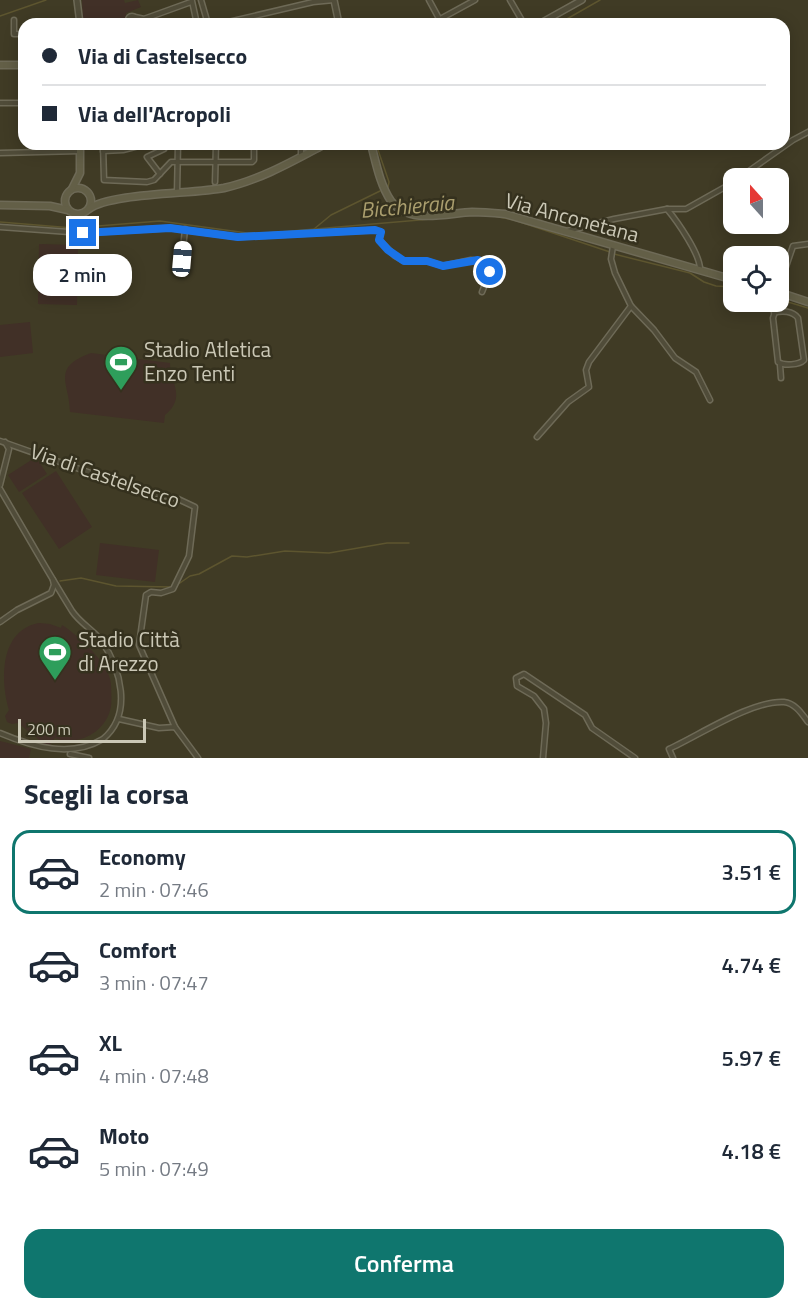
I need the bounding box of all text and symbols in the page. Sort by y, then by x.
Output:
text: Via di Castelsecco [78,39,247,73]
text: Via dell'Acropoli [78,97,231,131]
north arrow [723,168,789,234]
map controls [723,168,789,312]
street label: Via Anconetana [502,184,643,250]
water label: Bicchieraia [359,185,457,227]
route end [69,219,96,246]
car [171,240,193,278]
button: locate [723,246,789,312]
callout: 2 min [34,254,132,296]
route start [476,258,503,285]
text: 2 min [58,259,107,290]
place label: Stadio Atletica Enzo Tenti [144,333,272,389]
sports icon: Stadio Atletica Enzo Tenti [103,344,139,391]
street label: Via di Castelsecco [26,434,184,516]
place label: Stadio Città di Arezzo [78,623,180,679]
sports icon: Stadio Città di Arezzo [37,634,73,681]
scale bar [18,716,146,744]
text: 200 m [27,717,71,741]
text: Scegli la corsa [24,773,189,814]
text: Economy [99,840,186,874]
icon: car [27,845,81,899]
text: 3.51 € [722,855,781,889]
text: 2 min · 07:46 [99,874,209,905]
text: Comfort [99,933,177,967]
icon: car [27,938,81,992]
text: 4.74 € [722,948,781,982]
text: 3 min · 07:47 [99,967,209,998]
text: XL [99,1026,122,1060]
icon: car [27,1031,81,1085]
text: 5.97 € [722,1041,781,1075]
text: 4 min · 07:48 [99,1060,209,1091]
text: Moto [99,1119,149,1153]
icon: car [27,1124,81,1178]
text: 4.18 € [722,1134,781,1168]
text: 5 min · 07:49 [99,1153,209,1184]
button: Conferma [24,1229,784,1298]

